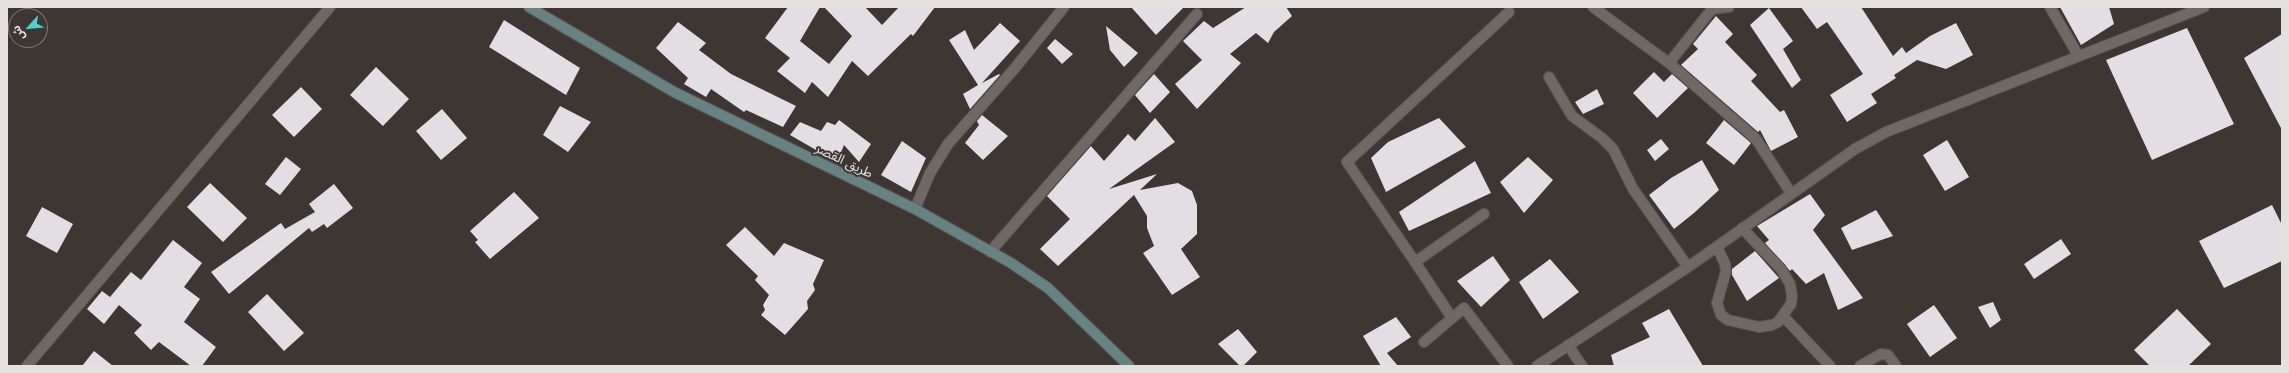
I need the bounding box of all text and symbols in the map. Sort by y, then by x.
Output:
north arrow [8,8,48,48]
text: ش [9,23,28,43]
street label: طريق القصر [813,140,875,182]

